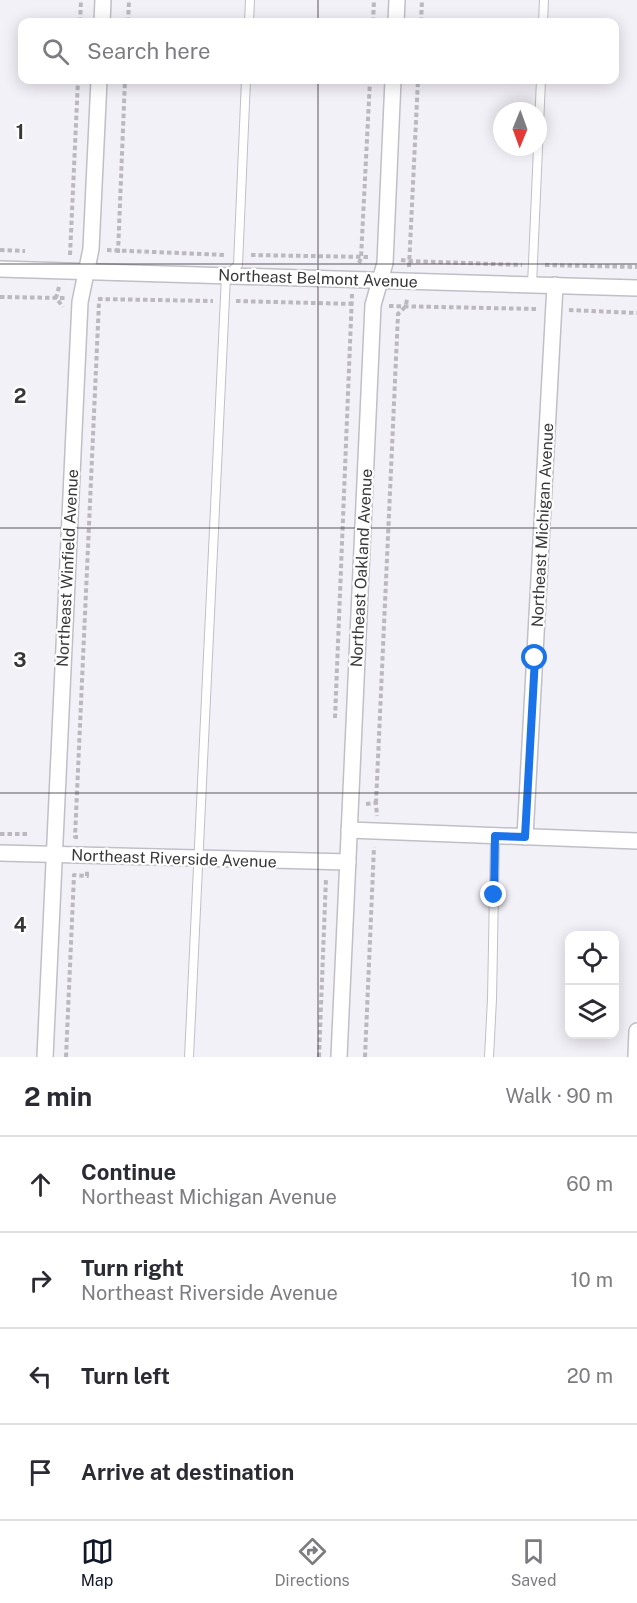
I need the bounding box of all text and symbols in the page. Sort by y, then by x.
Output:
search box [18,18,619,84]
icon: search [39,35,72,68]
text: Search here [87,38,211,64]
north arrow [493,102,547,156]
text: 1 [16,120,24,144]
street label: Northeast Belmont Avenue [218,266,418,291]
text: 2 [14,384,26,408]
street label: Northeast Michigan Avenue [528,422,557,628]
street label: Northeast Oakland Avenue [347,468,376,668]
street label: Northeast Winfield Avenue [53,469,82,668]
route start [521,644,547,670]
text: 3 [13,648,27,672]
street label: Northeast Riverside Avenue [71,845,277,872]
route end [480,881,506,907]
text: 4 [13,913,27,937]
map controls [565,931,619,1039]
button: locate [565,931,619,985]
button: layers [565,985,619,1039]
text: 2 min [24,1081,92,1112]
text: Walk · 90 m [506,1084,613,1108]
text: Continue [81,1159,176,1185]
icon: ahead [24,1168,57,1201]
text: 60 m [566,1172,613,1196]
text: Northeast Michigan Avenue [81,1185,337,1209]
text: Turn right [81,1255,184,1281]
icon: right [24,1264,57,1297]
text: 10 m [570,1268,613,1292]
text: Northeast Riverside Avenue [81,1281,338,1305]
icon: left [24,1360,57,1393]
text: Turn left [81,1363,170,1389]
text: 20 m [567,1364,613,1388]
icon: arrive [24,1456,57,1489]
text: Arrive at destination [81,1459,294,1485]
tab: Map [81,1535,114,1590]
tab: Directions [275,1535,350,1590]
tab: Saved [511,1535,556,1590]

